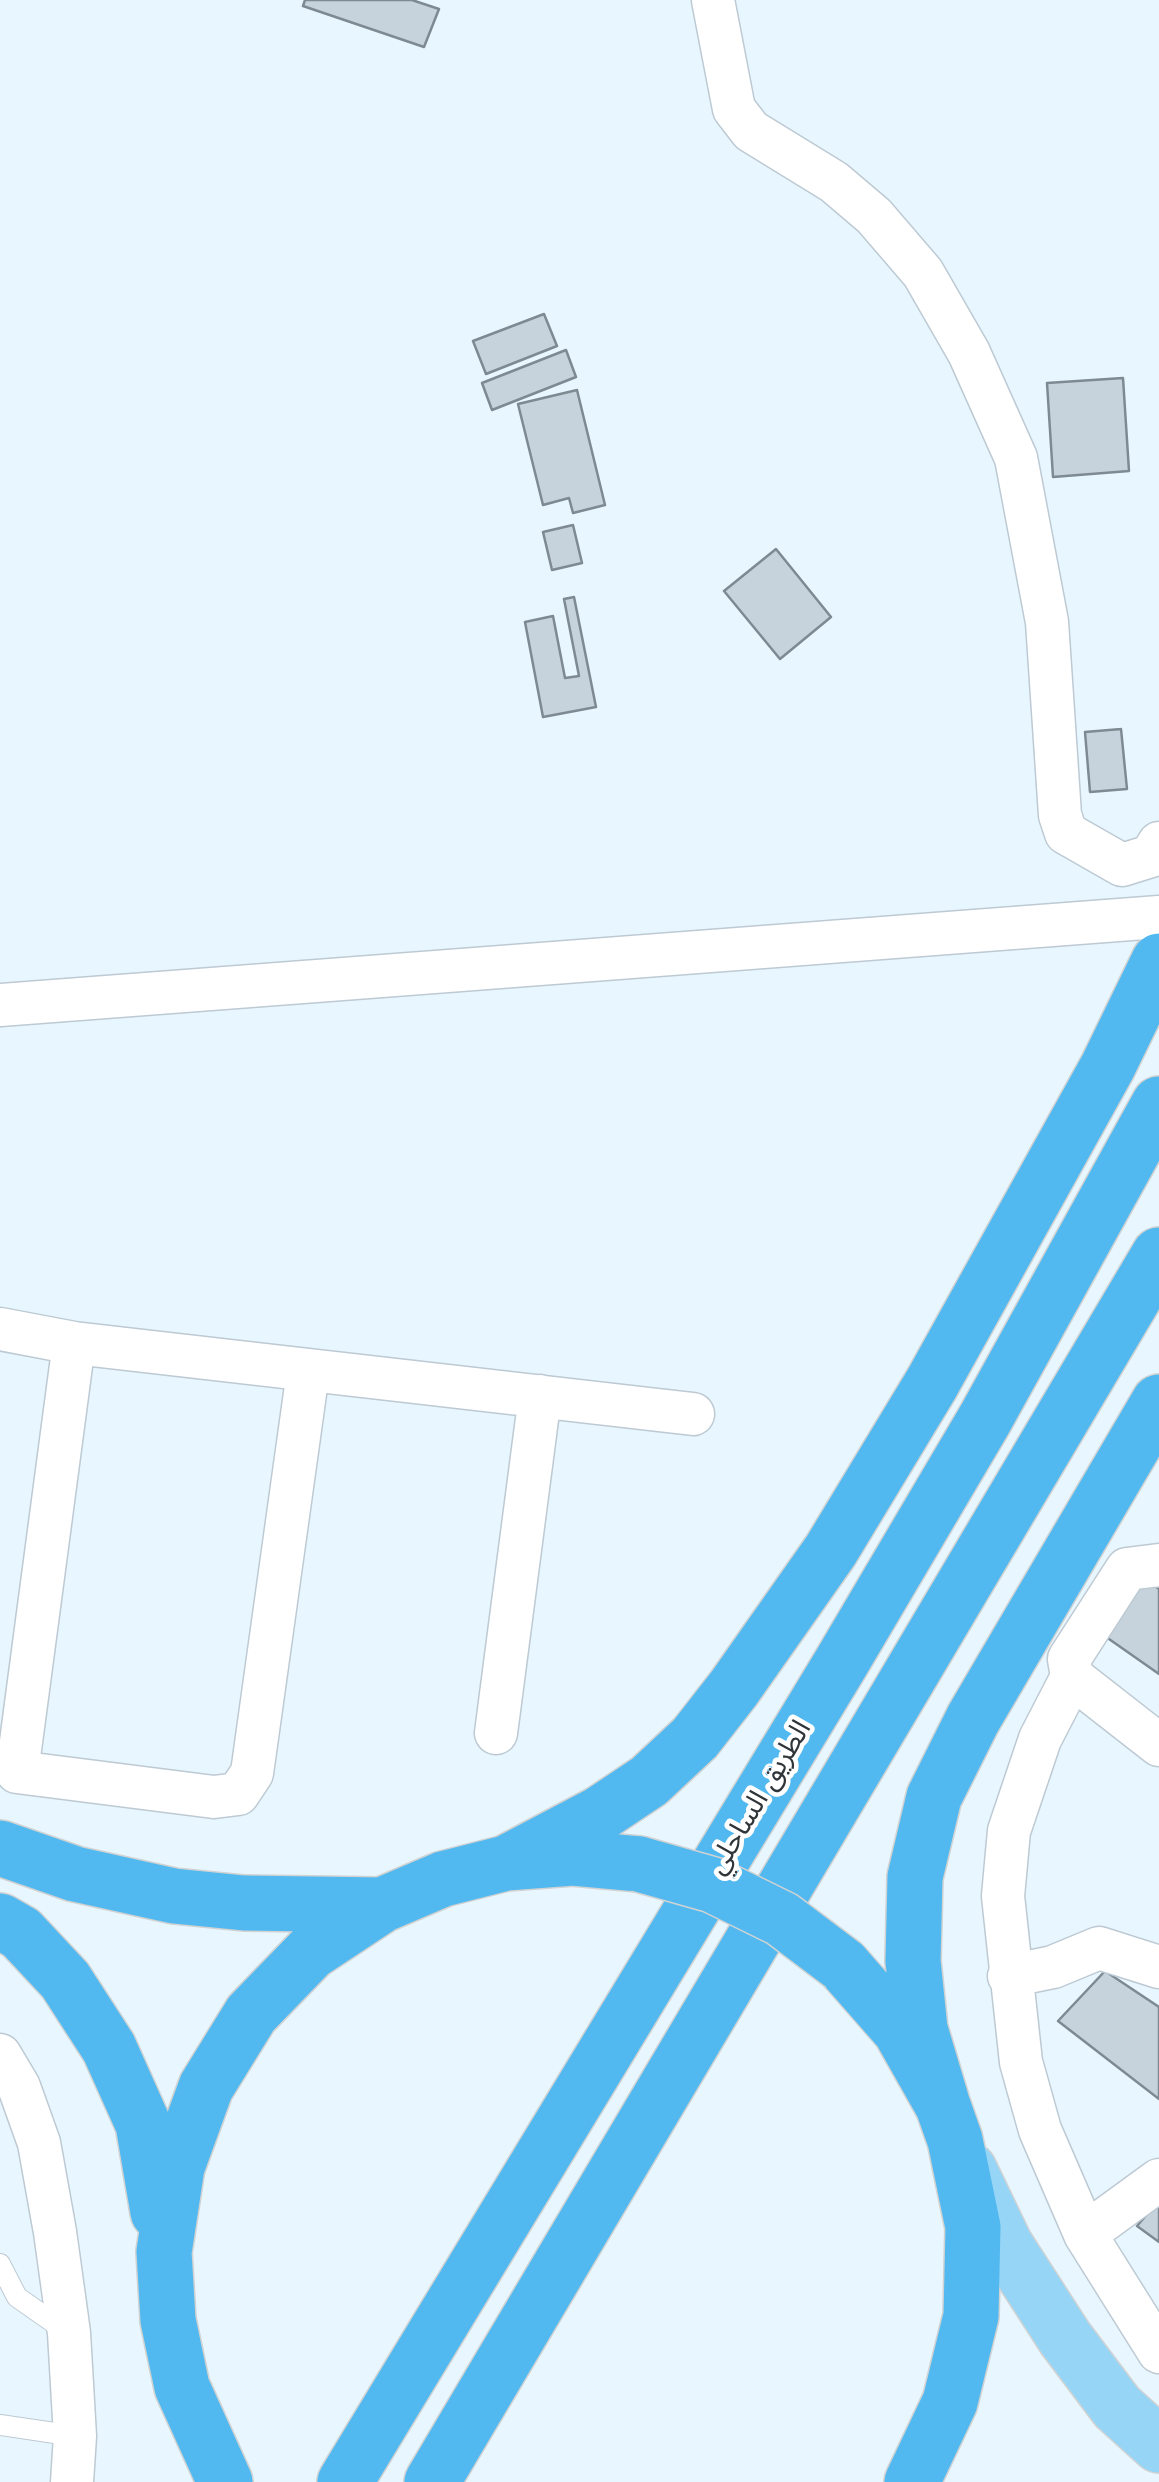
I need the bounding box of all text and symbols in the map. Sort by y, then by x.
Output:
street label: الطريق الساحلي [701,1715,819,1881]

